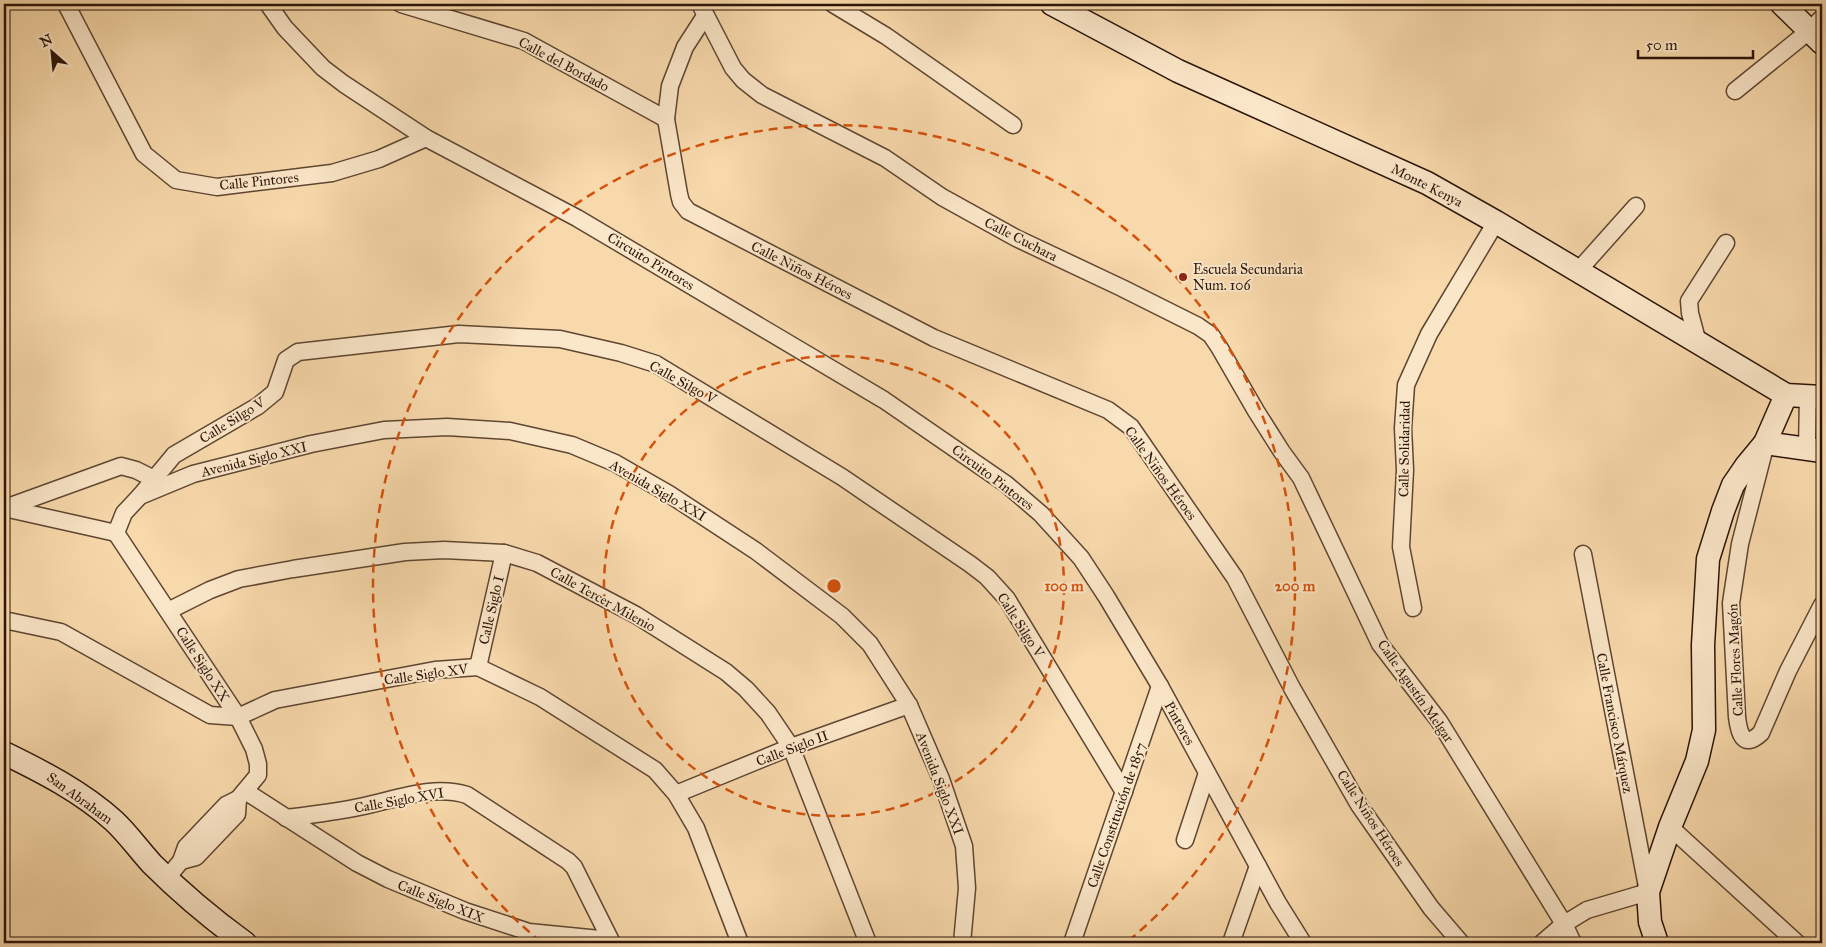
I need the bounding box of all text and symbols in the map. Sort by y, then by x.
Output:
north arrow [28,28,78,78]
scale bar [1638,28,1754,60]
text: N [37,31,56,51]
street label: Calle del Bordado [516,33,612,95]
text: 50 m [1646,36,1678,54]
street label: Monte Kenya [1388,160,1466,211]
street label: Calle Pintores [219,169,299,194]
street label: Calle Cuchara [981,214,1060,265]
street label: Circuito Pintores [604,229,697,294]
street label: Calle Niños Héroes [748,238,855,303]
place label: Escuela Secundaria Num. 106 [1193,261,1303,294]
marker: Escuela Secundaria Num. 106 [1177,271,1189,283]
street label: Calle Silgo V [646,357,720,408]
street label: Calle Silgo V [196,393,269,447]
street label: Calle Solidaridad [1395,401,1414,497]
street label: Calle Niños Héroes [1121,423,1200,523]
street label: Avenida Siglo XXI [198,438,309,481]
street label: Circuito Pintores [948,441,1037,514]
street label: Avenida Siglo XXI [606,455,709,525]
street label: Calle Tercer Milenio [547,563,658,635]
street label: Calle Siglo I [475,574,508,646]
centre of rings [825,577,843,595]
text: 100 m [1044,577,1084,595]
text: 200 m [1275,577,1316,595]
street label: Calle Silgo V [993,590,1049,662]
street label: Calle Flores Magón [1724,603,1747,717]
street label: Calle Siglo XX [172,624,233,705]
street label: Calle Agustín Melgar [1374,637,1458,747]
street label: Calle Francisco Márquez [1592,652,1637,795]
street label: Calle Siglo XV [383,660,470,689]
street label: Pintores [1161,698,1199,748]
street label: Calle Siglo II [754,727,831,770]
street label: Avenida Siglo XXI [912,728,967,837]
street label: Calle Constitución de 1857 [1084,740,1149,890]
street label: Calle Niños Héroes [1333,767,1408,870]
street label: San Abraham [43,769,116,828]
street label: Calle Siglo XVI [353,784,445,817]
street label: Calle Siglo XIX [395,876,487,927]

